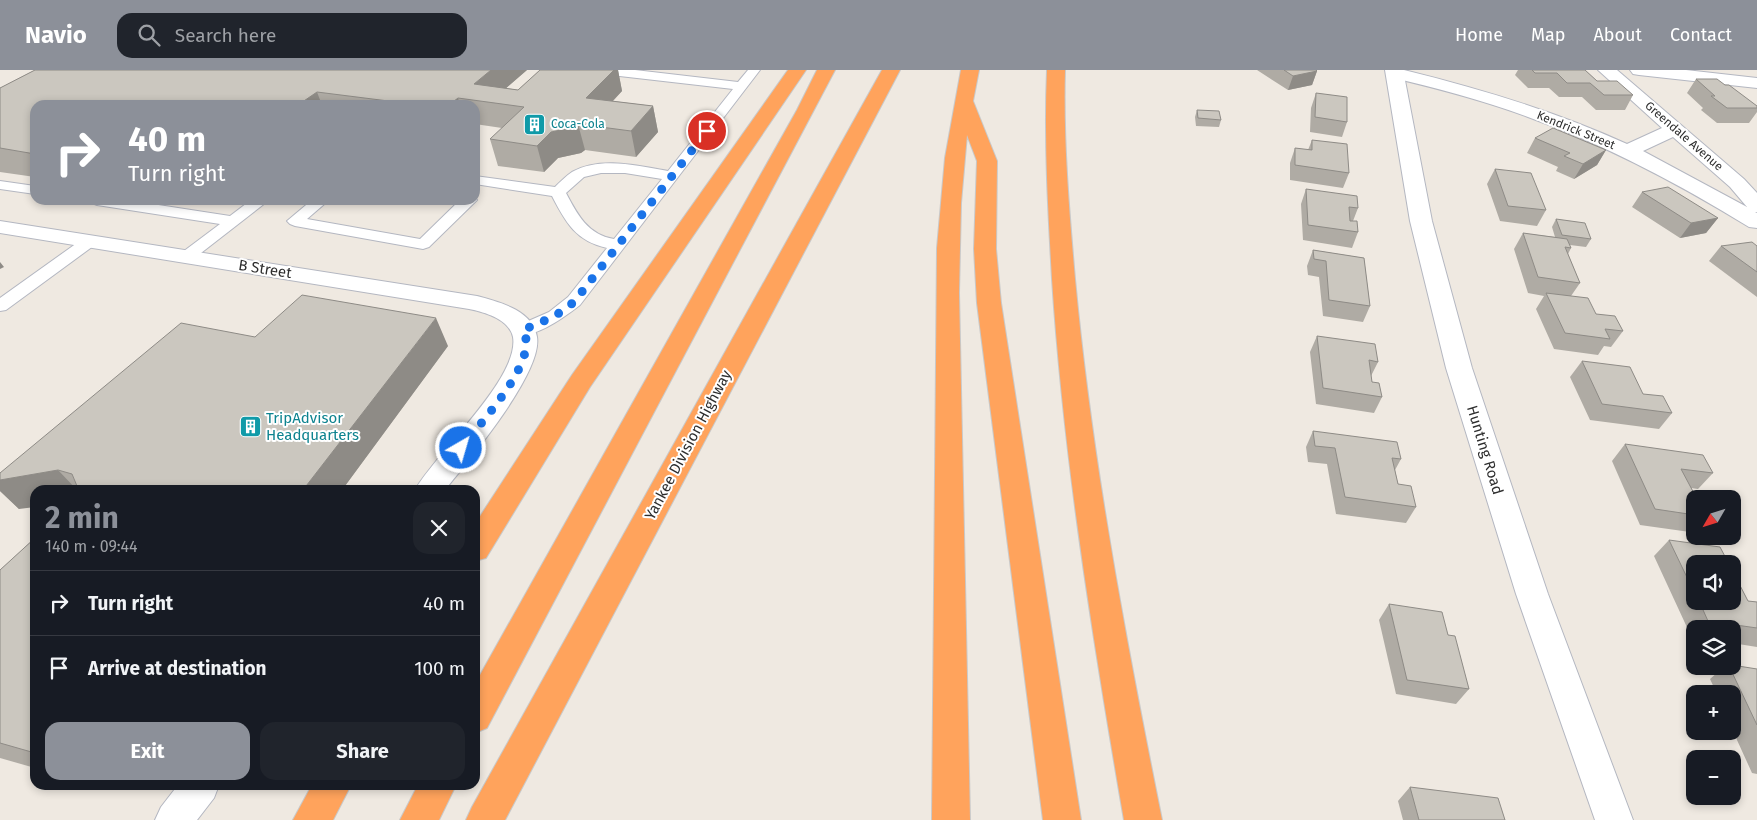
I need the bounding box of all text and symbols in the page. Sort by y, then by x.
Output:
search box [117,13,467,58]
text: Navio [25,21,87,49]
icon: search [135,21,163,49]
text: Search here [175,24,276,47]
text: Home [1455,24,1503,46]
text: Map [1531,24,1565,46]
text: About [1593,24,1642,46]
text: Contact [1670,24,1732,46]
street label: Greendale Avenue [1642,98,1726,174]
street label: Kendrick Street [1535,108,1618,152]
pin [686,110,728,152]
building icon: Coca-Cola [523,112,547,136]
place label: Coca-Cola [551,117,605,131]
icon: arrive [693,117,721,145]
text: 40 m [128,118,206,160]
icon: right [45,120,110,185]
text: Turn right [128,160,225,187]
street label: B Street [237,256,294,282]
street label: Yankee Division Highway [641,366,735,523]
street label: Hunting Road [1463,403,1507,497]
place label: TripAdvisor Headquarters [266,409,359,444]
building icon: TripAdvisor Headquarters [238,415,262,439]
position arrow [434,421,486,473]
north arrow [1686,490,1741,545]
map controls [1686,490,1741,805]
text: 2 min [45,500,119,536]
button: close [413,502,465,554]
text: 140 m · 09:44 [45,537,138,556]
button: sound [1686,555,1741,610]
icon: right [45,589,73,617]
text: Turn right [88,592,173,615]
text: 40 m [423,592,465,615]
button: layers [1686,620,1741,675]
icon: arrive [45,654,73,682]
text: Arrive at destination [88,657,267,680]
text: 100 m [414,657,465,680]
button: + [1686,685,1741,740]
button: Exit [45,722,250,780]
button: Share [260,722,465,780]
button: − [1686,750,1741,805]

